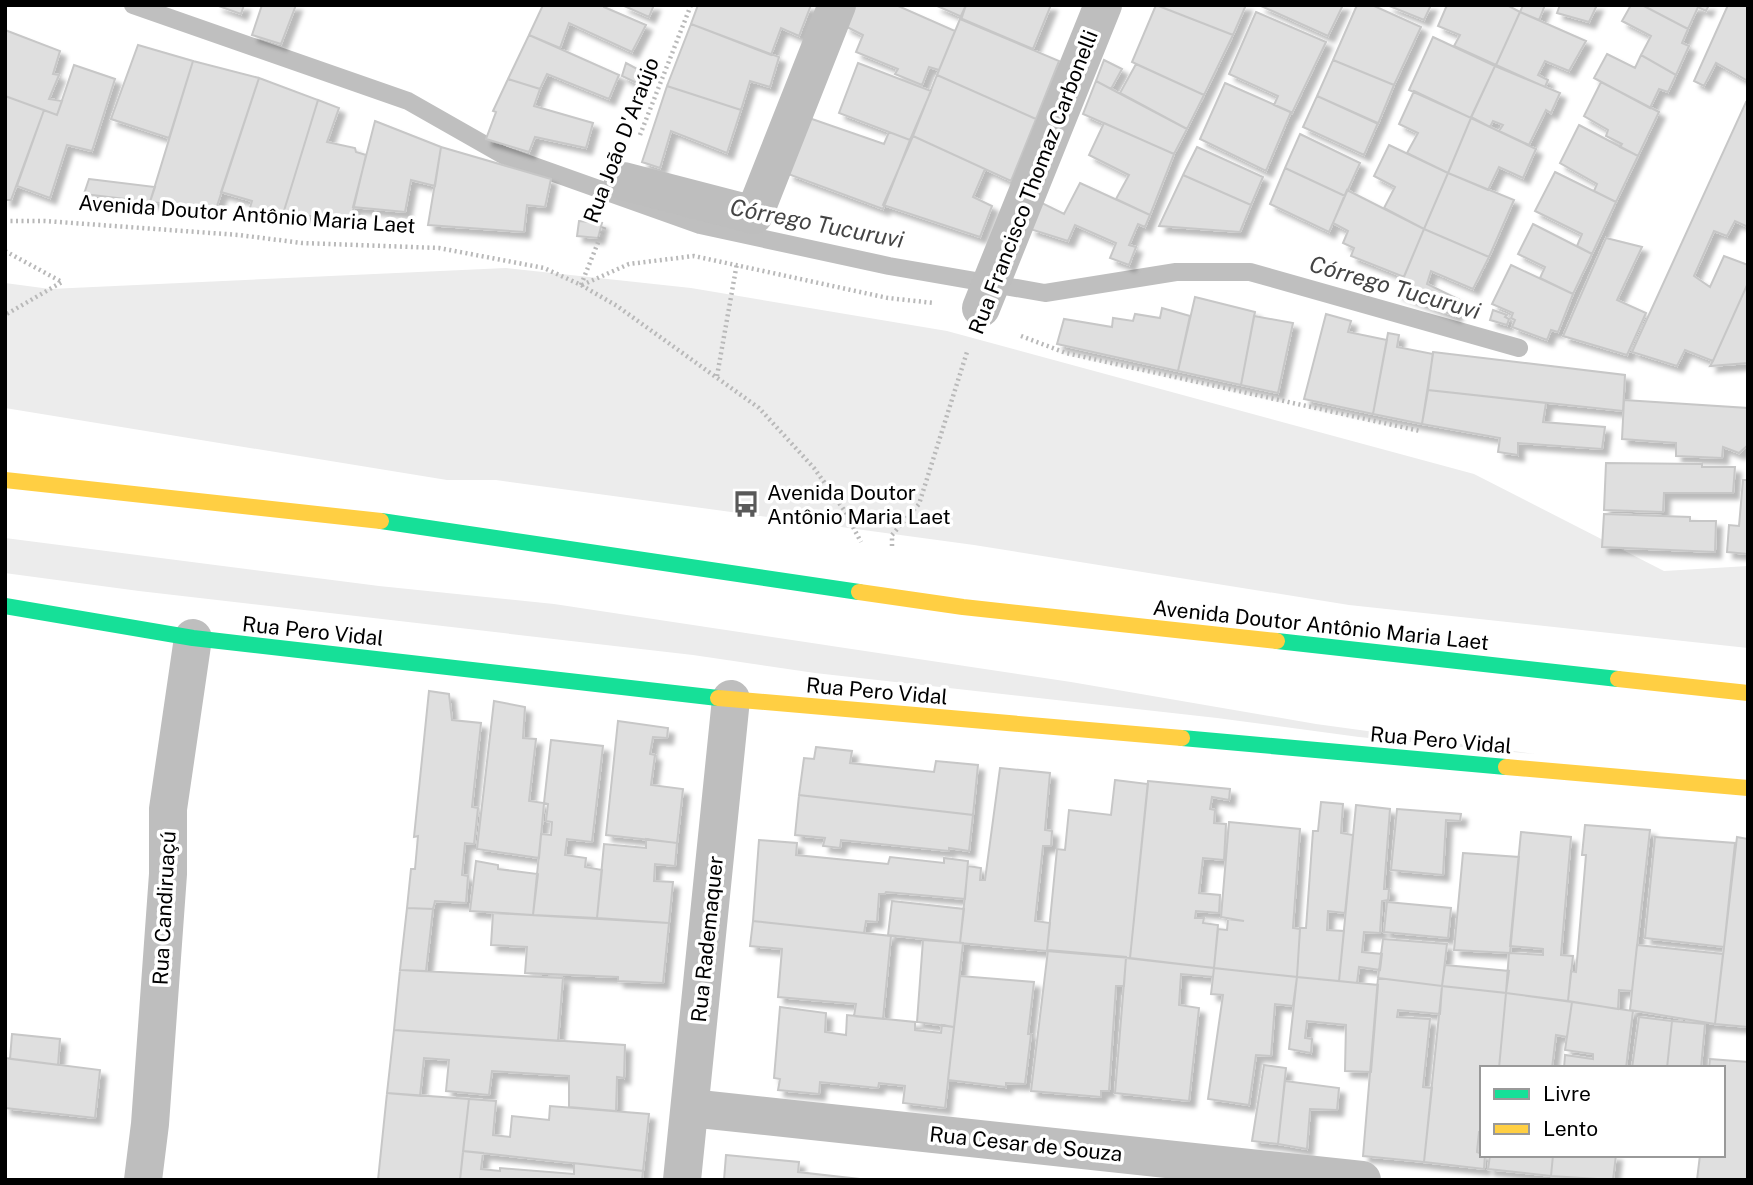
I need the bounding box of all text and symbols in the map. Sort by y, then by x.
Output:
street label: Rua Francisco Thomaz Carbonelli [963,26,1103,338]
street label: Rua João D'Araújo [578,54,664,226]
street label: Avenida Doutor Antônio Maria Laet [78,190,416,238]
water label: Córrego Tucuruvi [728,193,907,253]
water label: Córrego Tucuruvi [1306,250,1484,324]
place label: Avenida Doutor Antônio Maria Laet [767,480,951,529]
bus stop icon: Avenida Doutor Antônio Maria Laet [731,489,761,519]
street label: Avenida Doutor Antônio Maria Laet [1152,595,1490,655]
street label: Rua Pero Vidal [241,611,385,651]
street label: Rua Pero Vidal [805,672,949,710]
street label: Rua Pero Vidal [1369,721,1513,759]
street label: Rua Candiruaçú [147,830,181,986]
street label: Rua Rademaquer [686,854,728,1024]
legend [1480,1066,1725,1157]
text: Livre [1543,1081,1591,1106]
text: Lento [1543,1116,1598,1141]
street label: Rua Cesar de Souza [928,1121,1124,1167]

